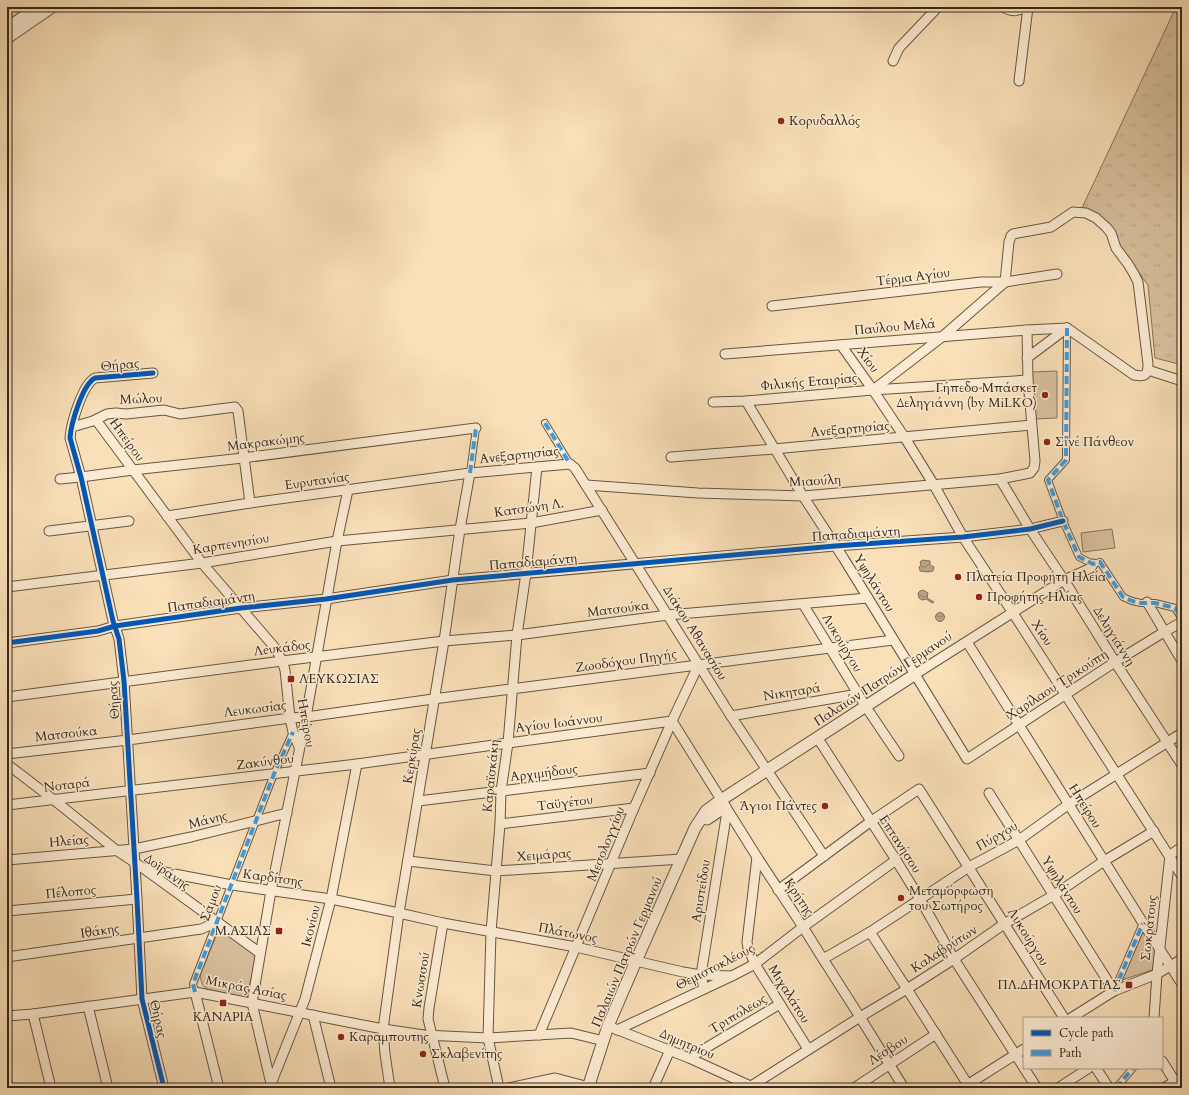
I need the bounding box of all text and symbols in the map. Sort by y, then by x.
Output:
place label: Κορυδαλλός [789,112,861,130]
marker: Κορυδαλλός [776,116,786,126]
street label: Τέρμα Αγίου [875,264,951,290]
street label: Παύλου Μελά [853,314,937,340]
street label: Χίου [853,343,884,377]
street label: Θήρας [100,354,141,376]
street label: Φιλικής Εταιρίας [760,369,858,395]
place label: Γήπεδο Μπάσκετ Δεληγιάννη (by MiLKO) [897,379,1038,412]
street label: Μώλου [119,389,163,409]
marker: Γήπεδο Μπάσκετ Δεληγιάννη (by MiLKO) [1040,390,1050,400]
street label: Ηπείρου [105,415,149,465]
street label: Ανεξαρτησίας [810,417,891,441]
street label: Μακρακώμης [226,428,306,456]
place label: Σινέ Πάνθεον [1055,433,1134,451]
marker: Σινέ Πάνθεον [1042,437,1052,447]
street label: Ανεξαρτησίας [479,442,560,468]
street label: Ευρυτανίας [283,467,351,494]
street label: Μιαούλη [789,471,842,491]
street label: Κατσώνη Λ. [493,494,565,522]
street label: Παπαδιαμάντη [811,522,901,546]
street label: Καρπενησίου [191,529,271,559]
street label: Παπαδιαμάντη [488,549,578,575]
street label: Υψηλάντου [849,551,899,616]
place label: Πλατεία Προφήτη Ηλεία [966,568,1106,586]
marker: Πλατεία Προφήτη Ηλεία [953,572,963,582]
street label: Διάκου Αθανασίου [659,582,731,684]
street label: Παπαδιαμάντη [166,587,256,617]
place label: Προφήτης Ηλίας [987,588,1083,606]
marker: Προφήτης Ηλίας [974,592,984,602]
street label: Ματσούκα [586,596,650,622]
street label: Δεληγιάννη [1089,603,1139,669]
street label: Λυκούργου [817,610,867,676]
street label: Χίου [1027,616,1057,650]
street label: Παλαιών Πατρών Γερμανού [810,627,956,731]
street label: Λeυκάδος [253,636,312,660]
street label: Ζωοδόχου Πηγής [574,645,678,677]
street label: Χαρίλαου Τρικούπη [1003,645,1112,725]
place label: ΛΕΥΚΩΣΙΑΣ [299,670,379,688]
marker: ΛΕΥΚΩΣΙΑΣ [286,674,296,684]
street label: Νικηταρά [762,679,822,705]
street label: Θήρας [104,680,124,720]
street label: Λευκωσίας [223,696,288,722]
street label: Ηπείρου [293,697,319,749]
street label: Αγίου Ιωάννου [514,709,604,737]
street label: Ματσούκα [34,722,98,746]
street label: Κερκύρας [399,727,425,785]
street label: Καραϊσκάκη [478,738,504,813]
street label: Ζακύνθου [235,749,295,774]
street label: Αρχιμήδους [509,760,579,786]
street label: Νοταρά [43,773,91,797]
street label: Ηπείρου [1064,780,1106,832]
street label: Ταϋγέτου [536,791,594,815]
place label: Άγιοι Πάντες [740,797,817,815]
marker: Άγιοι Πάντες [820,801,830,811]
street label: Μεσολογγίου [583,804,629,884]
street label: Μάνης [187,806,230,834]
street label: Επτανήσου [874,811,926,877]
street label: Πύργου [973,817,1021,855]
street label: Ηλείας [48,830,90,852]
street label: Χειμάρας [516,844,573,866]
street label: Δοϊράνης [140,850,194,895]
street label: Υψηλάντου [1037,853,1087,918]
street label: Αριστείδου [687,858,715,924]
street label: Καρδίτσης [242,865,305,891]
street label: Παλαιών Πατρών Γερμανού [587,874,667,1030]
street label: Κρήτης [780,875,818,920]
street label: Πέλοπος [45,881,97,903]
street label: Σάμου [196,882,226,924]
place label: Μεταμόρφωση του Σωτήρος [909,882,993,915]
marker: Μεταμόρφωση του Σωτήρος [896,893,906,903]
street label: Σωκράτους [1137,894,1161,962]
street label: Ικονίου [297,903,325,949]
street label: Λυκούργου [1003,904,1053,970]
street label: Πλάτωνος [537,918,600,948]
street label: Ιθάκης [79,919,121,943]
street label: Καλαβρύτων [907,921,981,977]
place label: Μ.ΑΣΙΑΣ [215,922,271,940]
marker: Μ.ΑΣΙΑΣ [274,926,284,936]
street label: Θεμιστοκλέους [673,939,758,995]
street label: Κνωσσού [408,951,434,1009]
street label: Μιχαλάτου [764,961,814,1027]
street label: Μικράς Ασίας [204,971,288,1005]
place label: ΠΛ.ΔΗΜΟΚΡΑΤΙΑΣ [998,976,1121,994]
marker: ΠΛ.ΔΗΜΟΚΡΑΤΙΑΣ [1124,980,1134,990]
street label: Τριπόλεως [706,990,771,1038]
street label: Θήρας [145,998,171,1040]
marker: ΚΑΝΑΡΙΑ [218,998,228,1008]
place label: ΚΑΝΑΡΙΑ [193,1008,254,1026]
legend [1023,1017,1163,1069]
street label: Δημητρίου [657,1024,717,1064]
text: Cycle path [1059,1025,1114,1041]
place label: Καραμπουτης [349,1028,429,1046]
street label: Λέσβου [865,1030,912,1070]
marker: Καραμπουτης [336,1032,346,1042]
place label: Σκλαβενίτης [431,1045,503,1063]
text: Path [1059,1045,1082,1061]
marker: Σκλαβενίτης [418,1049,428,1059]

